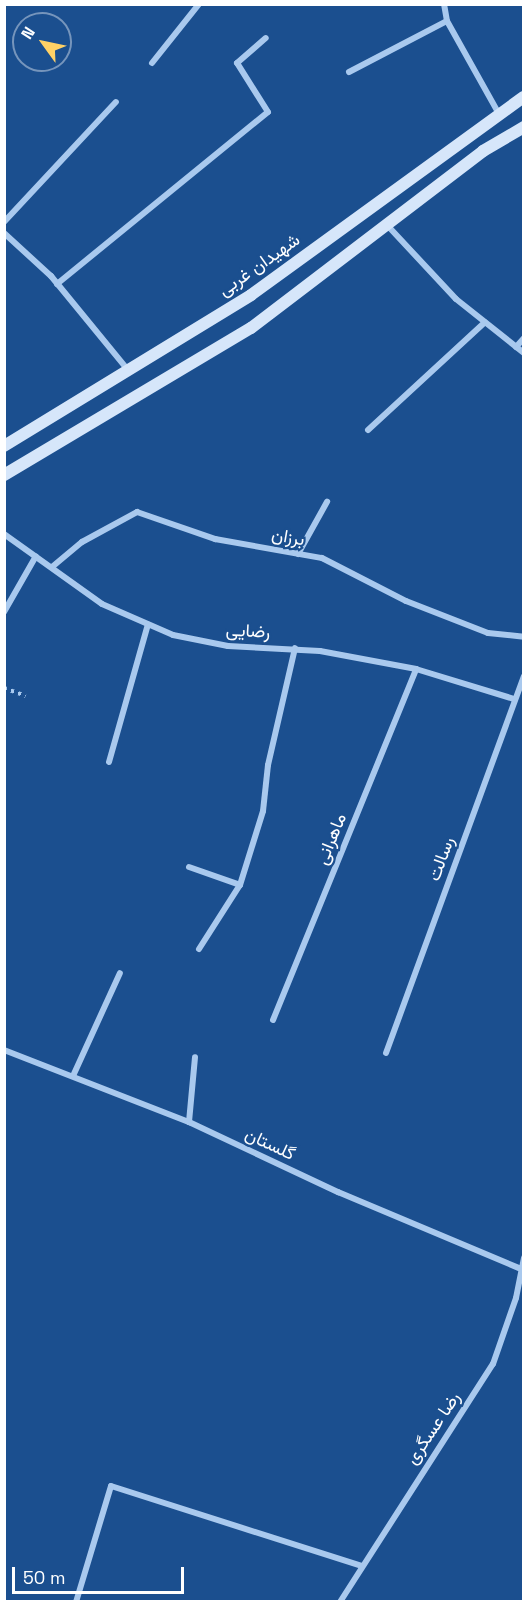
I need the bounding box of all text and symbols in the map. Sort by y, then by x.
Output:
north arrow [12,12,72,72]
text: N [16,23,40,43]
street label: شهیدان غربی [214,229,304,301]
street label: برزان [270,523,306,551]
street label: رضایی [225,619,271,643]
street label: ماهرانی [311,810,351,868]
street label: رسالت [423,834,459,884]
street label: گلستان [242,1123,298,1165]
street label: رضا عسگری [401,1388,465,1468]
scale bar [15,1555,188,1593]
text: 50 m [23,1566,65,1589]

